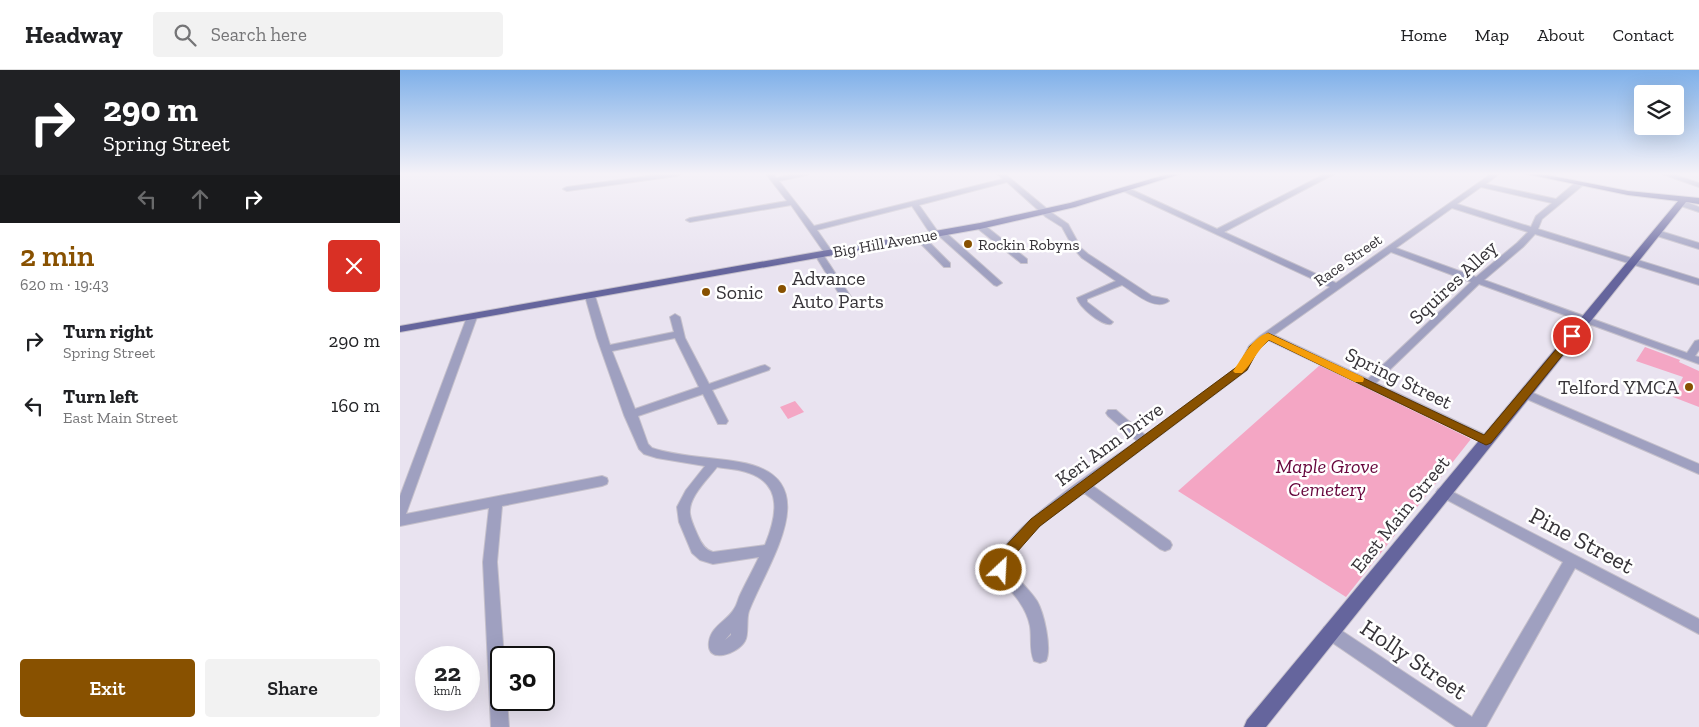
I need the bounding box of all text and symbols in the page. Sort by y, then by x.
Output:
search box [153,12,503,57]
text: Headway [25,20,123,49]
icon: search [171,21,199,49]
text: Search here [211,23,307,46]
text: Home [1400,24,1447,46]
text: Map [1475,24,1509,46]
text: About [1537,24,1584,46]
text: Contact [1612,24,1674,46]
map controls [1634,85,1684,135]
button: layers [1634,85,1684,135]
text: 290 m [103,88,198,130]
icon: right [20,90,85,155]
text: Spring Street [103,130,230,157]
icon: left [133,185,161,213]
icon: ahead [186,185,214,213]
icon: right [239,185,267,213]
street label: Big Hill Avenue [831,224,939,262]
street label: Race Street [1310,230,1386,290]
place label: Rockin Robyns [978,235,1079,254]
street label: Squires Alley [1404,235,1503,329]
text: 2 min [20,238,94,274]
marker: Rockin Robyns [962,238,974,250]
button: close [328,240,380,292]
place label: Advance Auto Parts [792,266,884,313]
text: 620 m · 19:43 [20,275,109,294]
place label: Sonic [716,280,763,304]
marker: Advance Auto Parts [776,283,788,295]
marker: Sonic [700,286,712,298]
pin [1551,315,1593,357]
text: Turn right [63,320,153,343]
icon: arrive [1558,322,1586,350]
icon: right [20,327,48,355]
text: 290 m [328,329,380,352]
street label: Spring Street [1342,342,1457,414]
text: Spring Street [63,343,155,362]
place label: Telford YMCA [1558,375,1680,399]
marker: Telford YMCA [1683,381,1695,393]
text: Turn left [63,385,138,408]
icon: left [20,392,48,420]
text: 160 m [331,394,380,417]
street label: Keri Ann Drive [1050,397,1168,491]
text: East Main Street [63,408,178,427]
street label: East Main Street [1346,450,1455,577]
park label: Maple Grove Cemetery [1276,454,1378,501]
street label: Pine Street [1525,500,1639,580]
position arrow [974,543,1026,595]
street label: Holly Street [1355,613,1473,705]
speed limit sign: 30 [490,646,555,711]
text: 22 [434,657,461,687]
button: Exit [20,659,195,717]
button: Share [205,659,380,717]
text: km/h [434,684,461,698]

